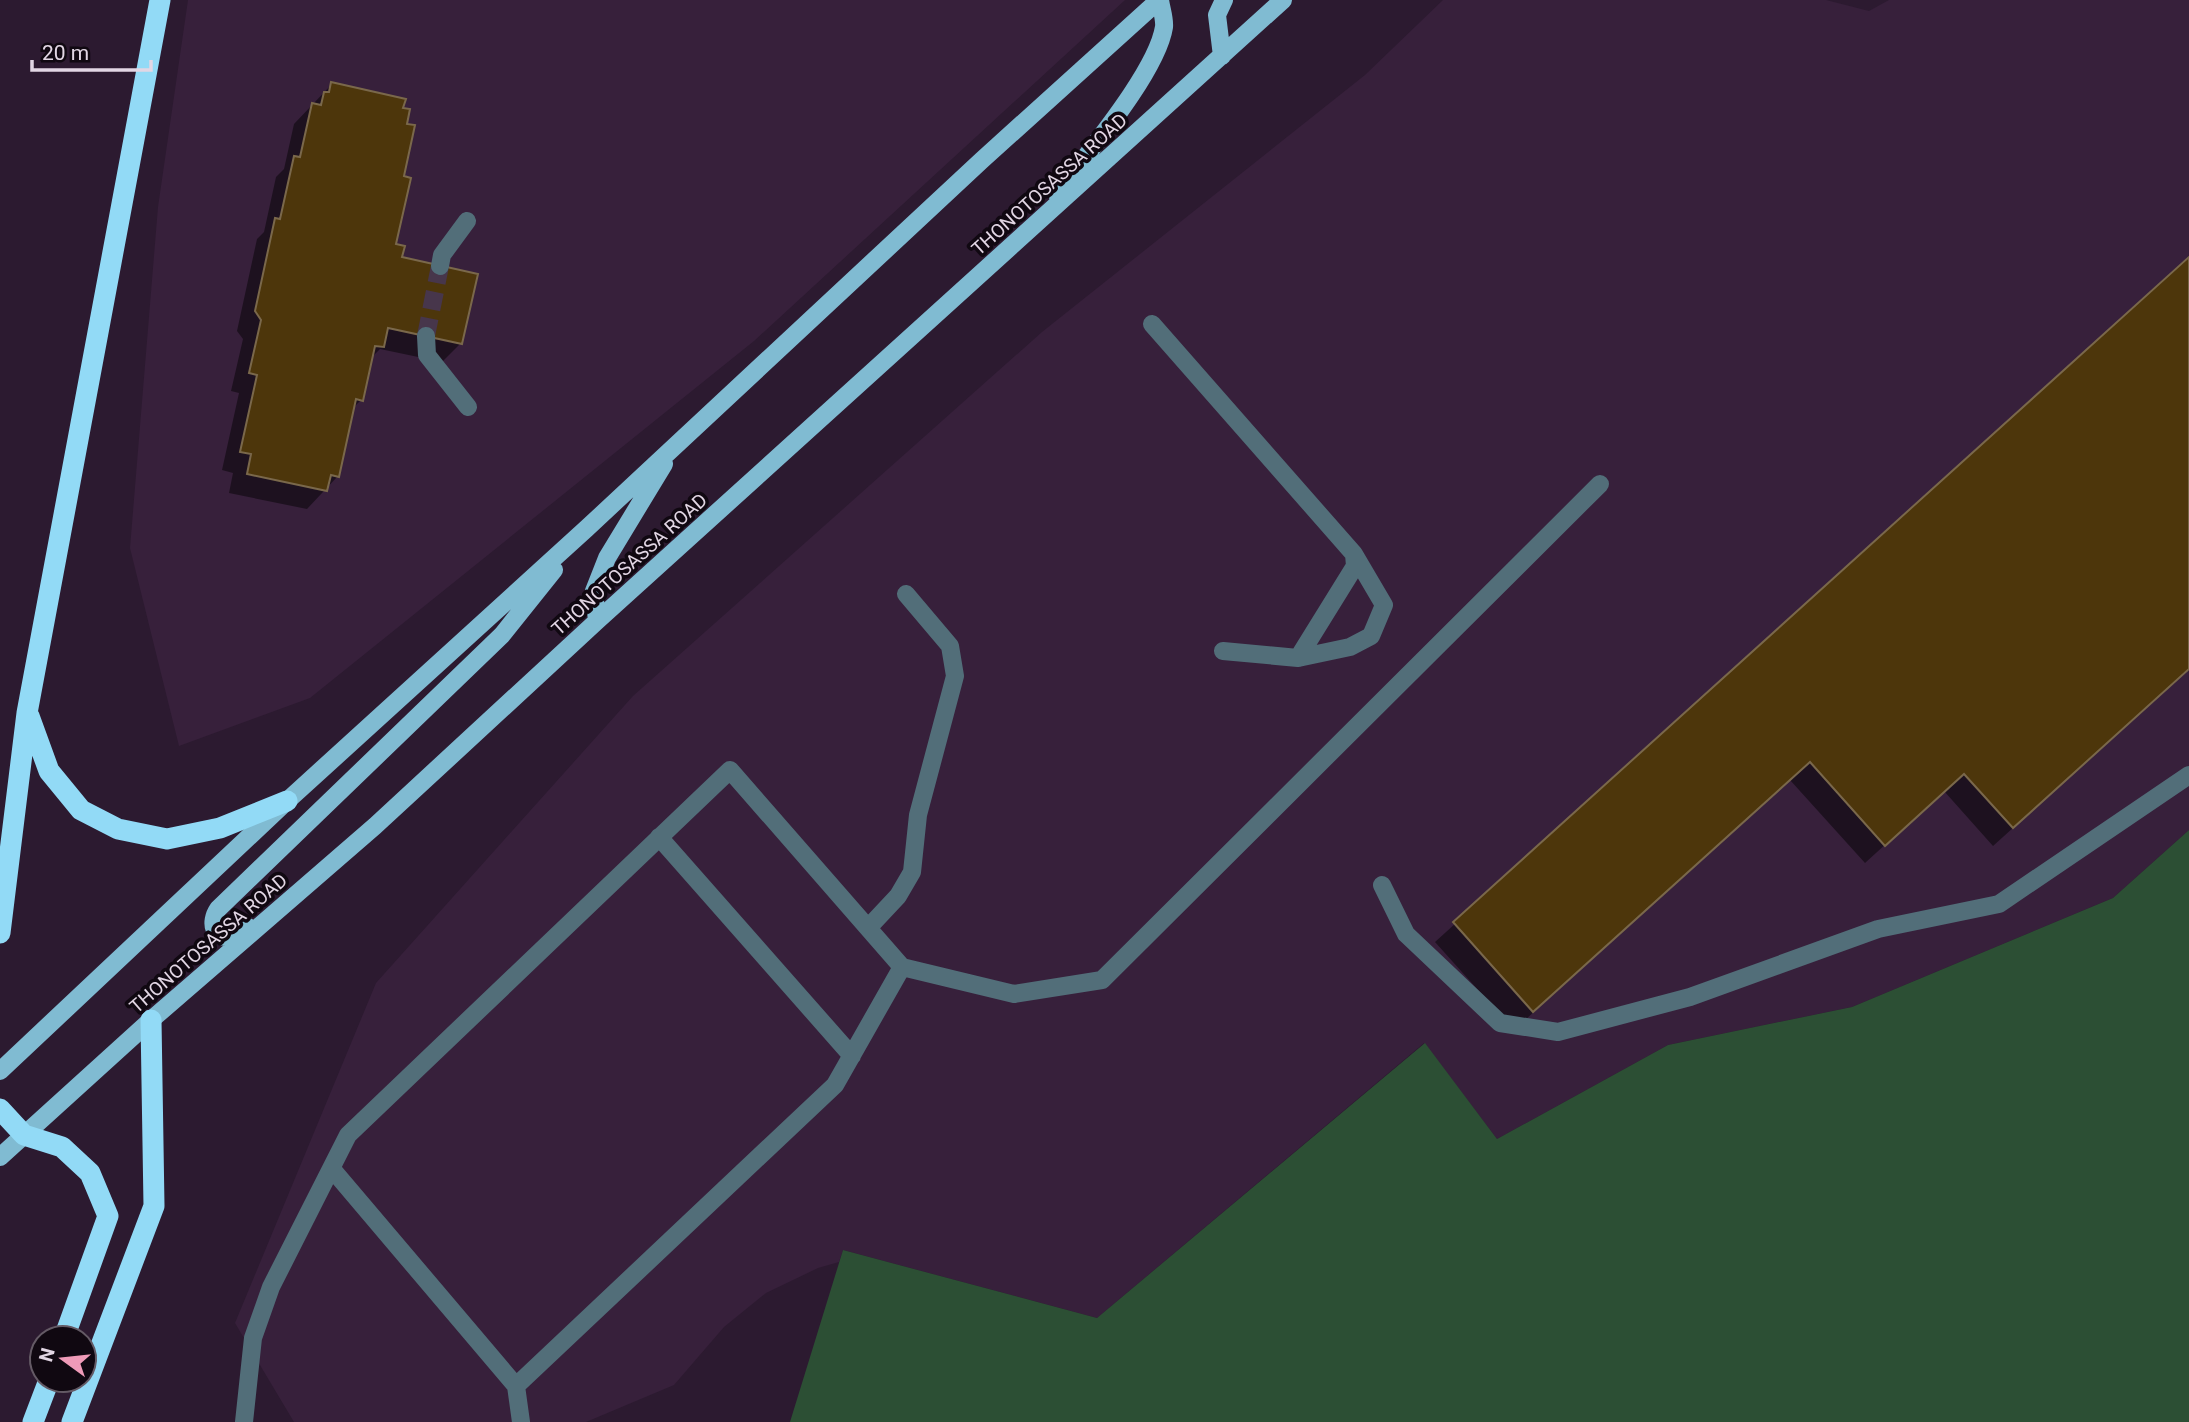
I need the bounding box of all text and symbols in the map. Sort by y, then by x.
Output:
scale bar [32,28,150,72]
text: 20 m [42,41,89,65]
street label: THONOTOSASSA ROAD [967,108,1132,260]
street label: THONOTOSASSA ROAD [547,488,712,640]
street label: THONOTOSASSA ROAD [125,869,292,1018]
north arrow [28,1324,98,1394]
text: N [34,1345,60,1364]

